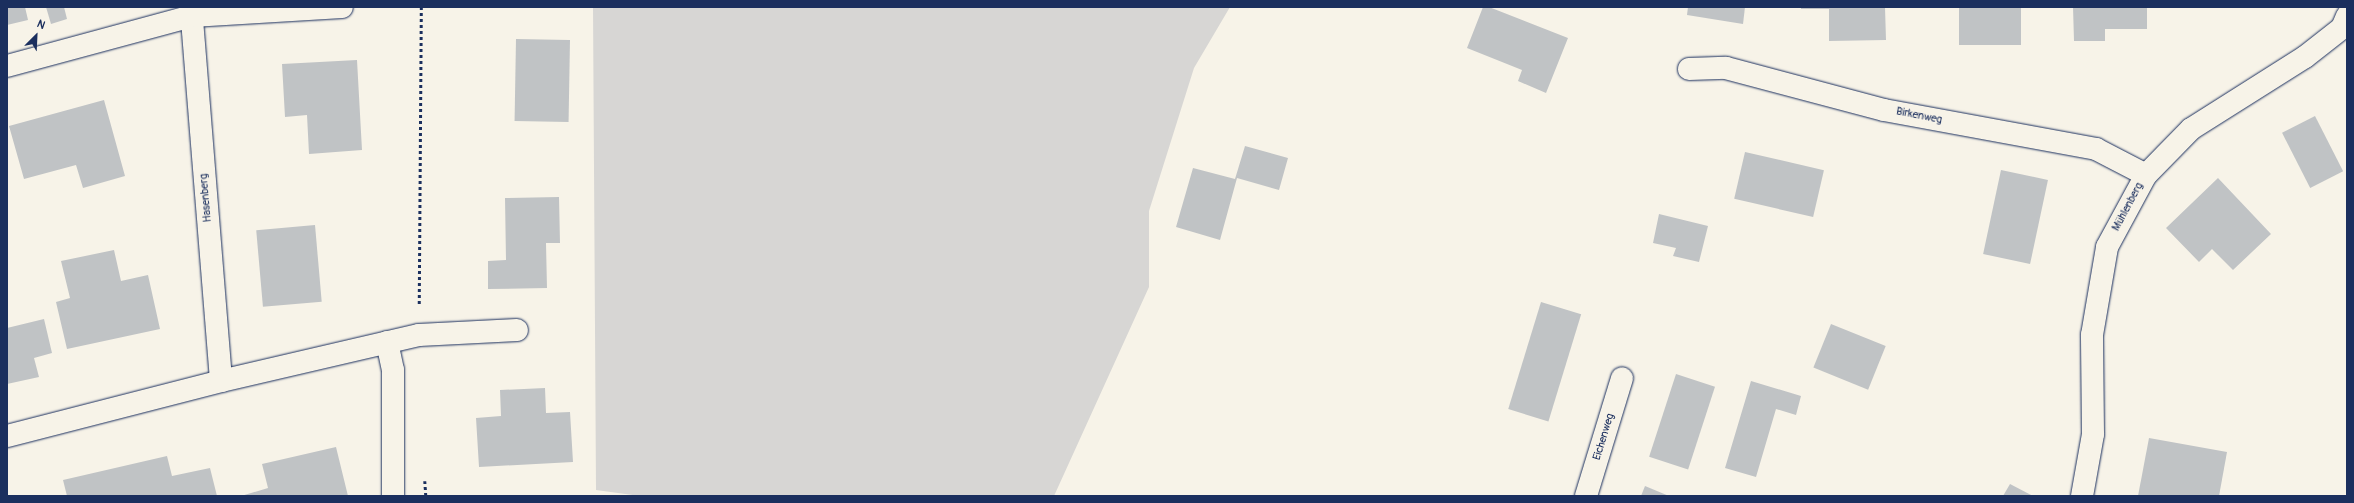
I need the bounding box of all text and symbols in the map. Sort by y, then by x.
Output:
north arrow [16,16,56,56]
text: N [35,17,47,32]
street label: Birkenweg [1895,105,1943,127]
street label: Hasenberg [197,173,215,223]
street label: Mühlenberg [2110,180,2146,234]
street label: Eichenweg [1591,412,1617,462]

